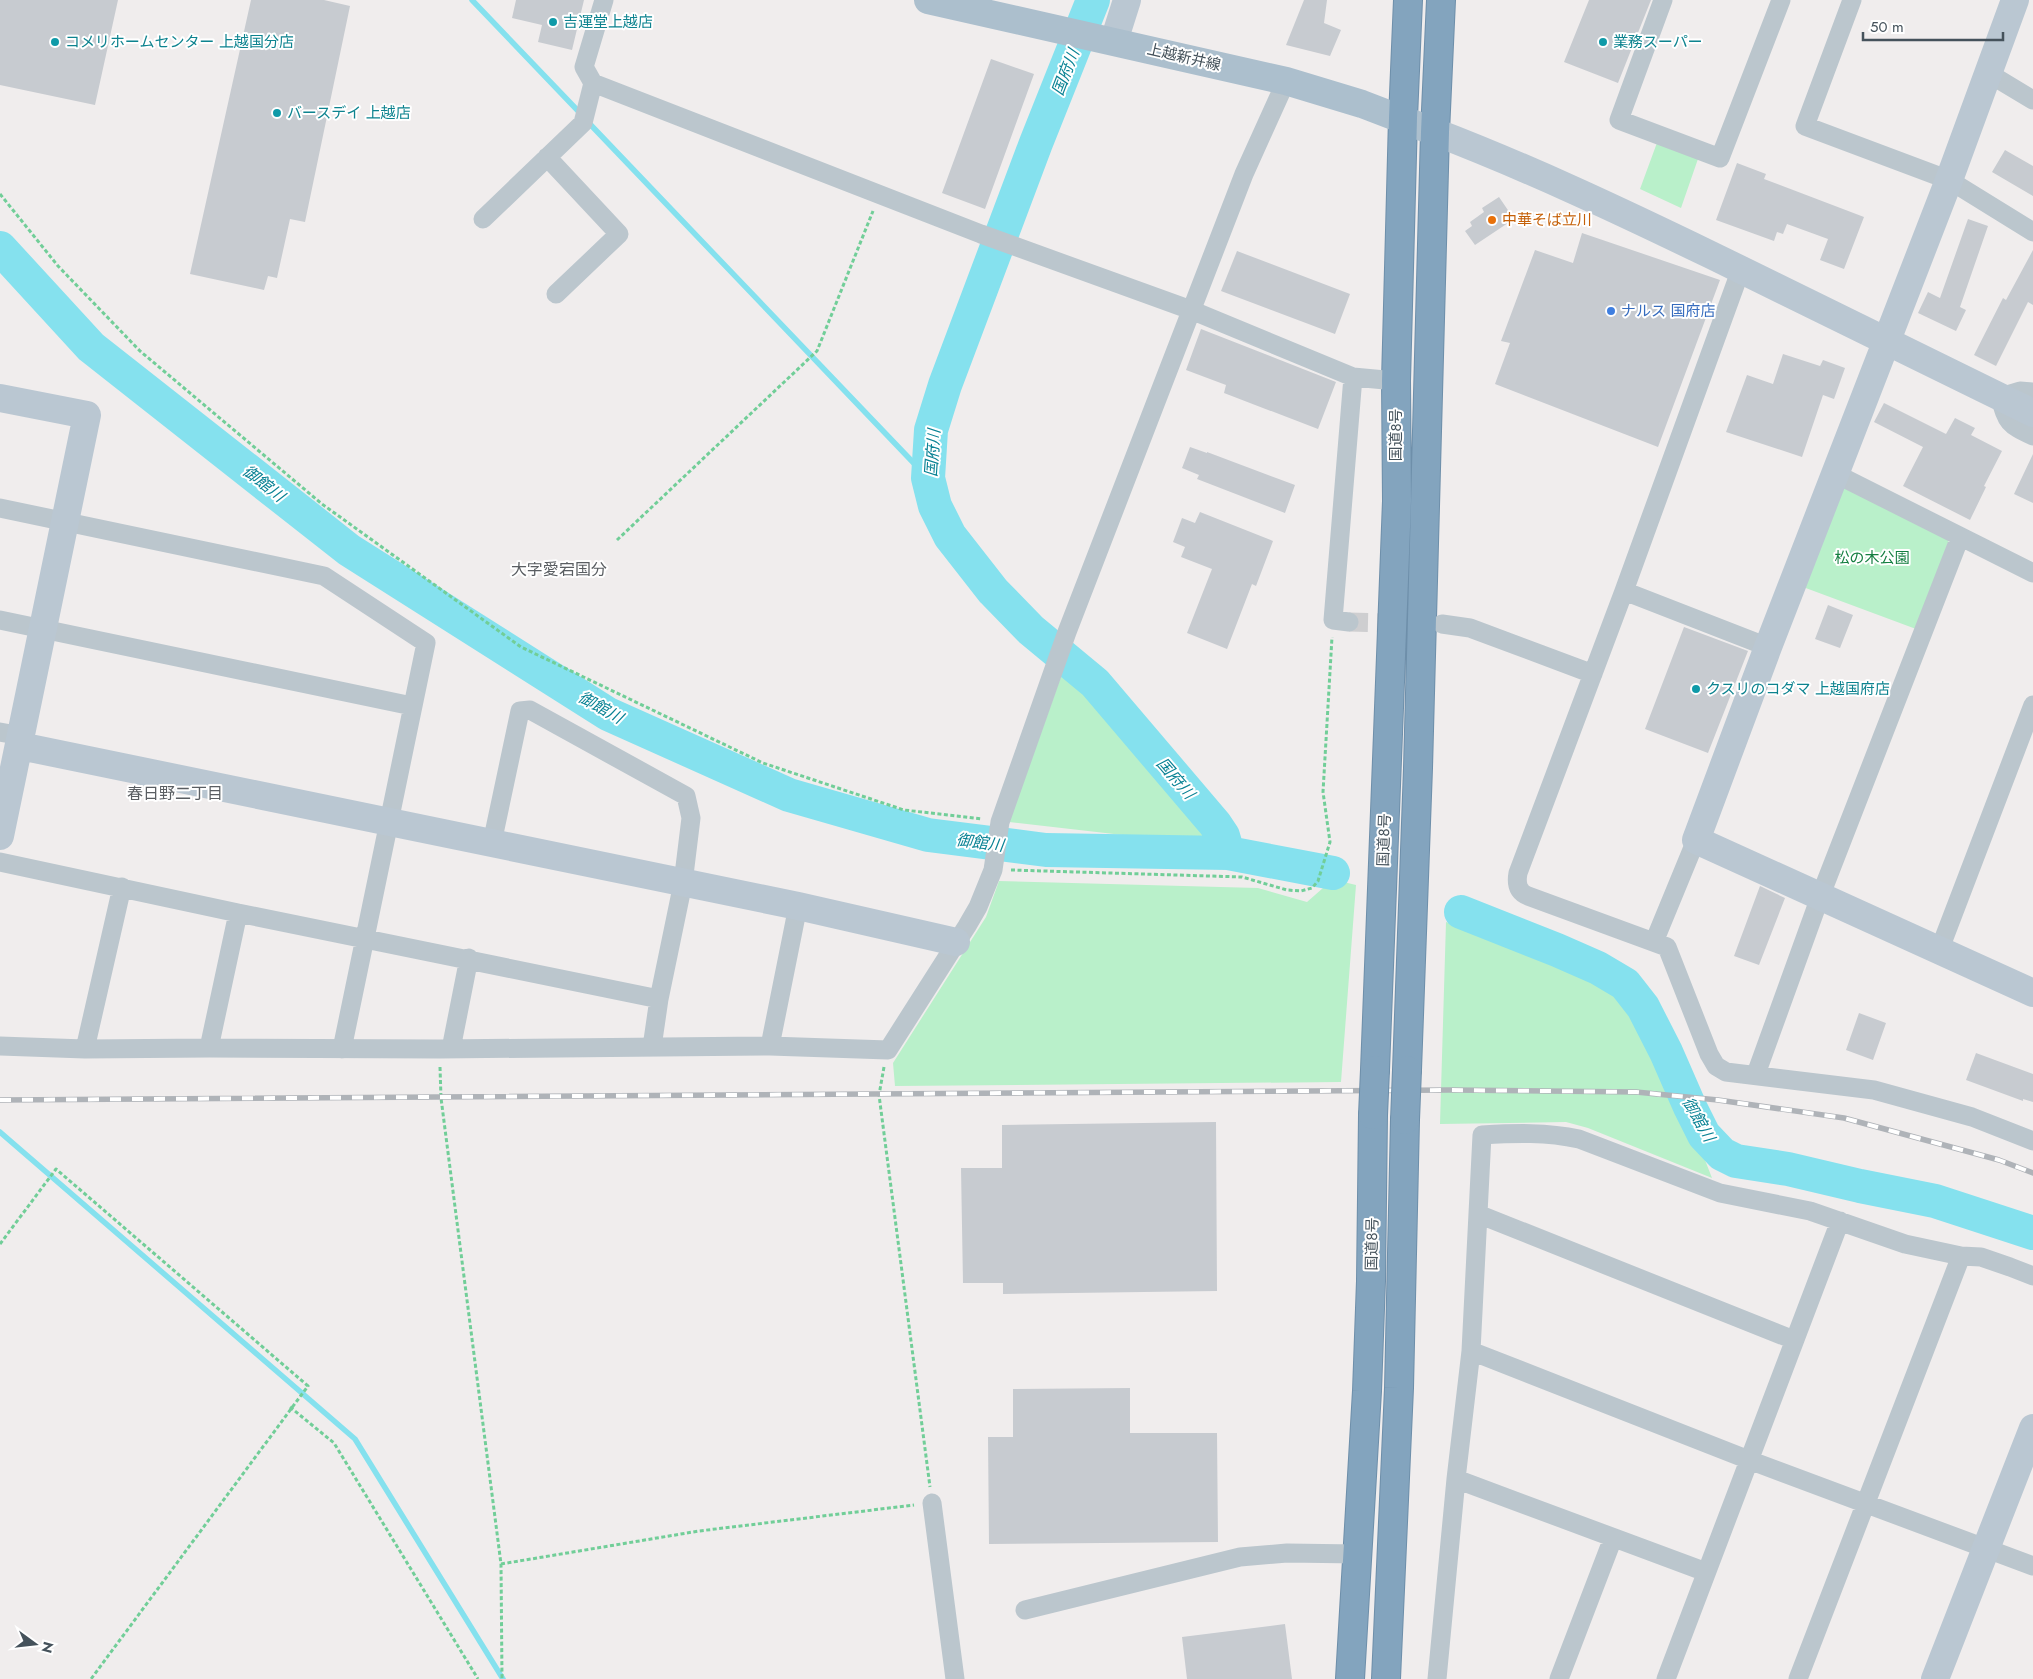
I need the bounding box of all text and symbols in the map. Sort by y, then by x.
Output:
scale bar [1863,10,2003,42]
place label: 吉運堂上越店 [563,11,653,33]
marker: 吉運堂上越店 [547,16,559,28]
text: 50 m [1870,16,1904,38]
place label: コメリホームセンター 上越国分店 [65,31,294,53]
place label: 業務スーパー [1613,31,1703,53]
marker: コメリホームセンター 上越国分店 [49,36,61,48]
marker: 業務スーパー [1597,36,1609,48]
street label: 上越新井線 [1145,38,1223,76]
water label: 国府川 [1046,44,1086,99]
place label: バースデイ 上越店 [287,102,411,124]
marker: バースデイ 上越店 [271,107,283,119]
place label: 中華そば立川 [1502,209,1592,231]
marker: 中華そば立川 [1486,214,1498,226]
place label: ナルス 国府店 [1621,300,1716,322]
marker: ナルス 国府店 [1605,305,1617,317]
street label: 国道8号 [1385,408,1407,462]
water label: 国府川 [919,426,946,478]
water label: 御館川 [238,460,291,508]
park label: 松の木公園 [1834,547,1910,569]
district label: 大字愛宕国分 [511,558,607,581]
place label: クスリのコダマ 上越国府店 [1706,678,1890,700]
marker: クスリのコダマ 上越国府店 [1690,683,1702,695]
water label: 御館川 [574,686,629,730]
water label: 国府川 [1151,753,1201,805]
district label: 春日野二丁目 [127,782,223,805]
street label: 国道8号 [1372,813,1396,867]
water label: 御館川 [955,828,1007,857]
water label: 御館川 [1677,1093,1722,1148]
street label: 国道8号 [1361,1217,1383,1271]
north arrow [10,1619,60,1669]
text: N [36,1639,59,1655]

